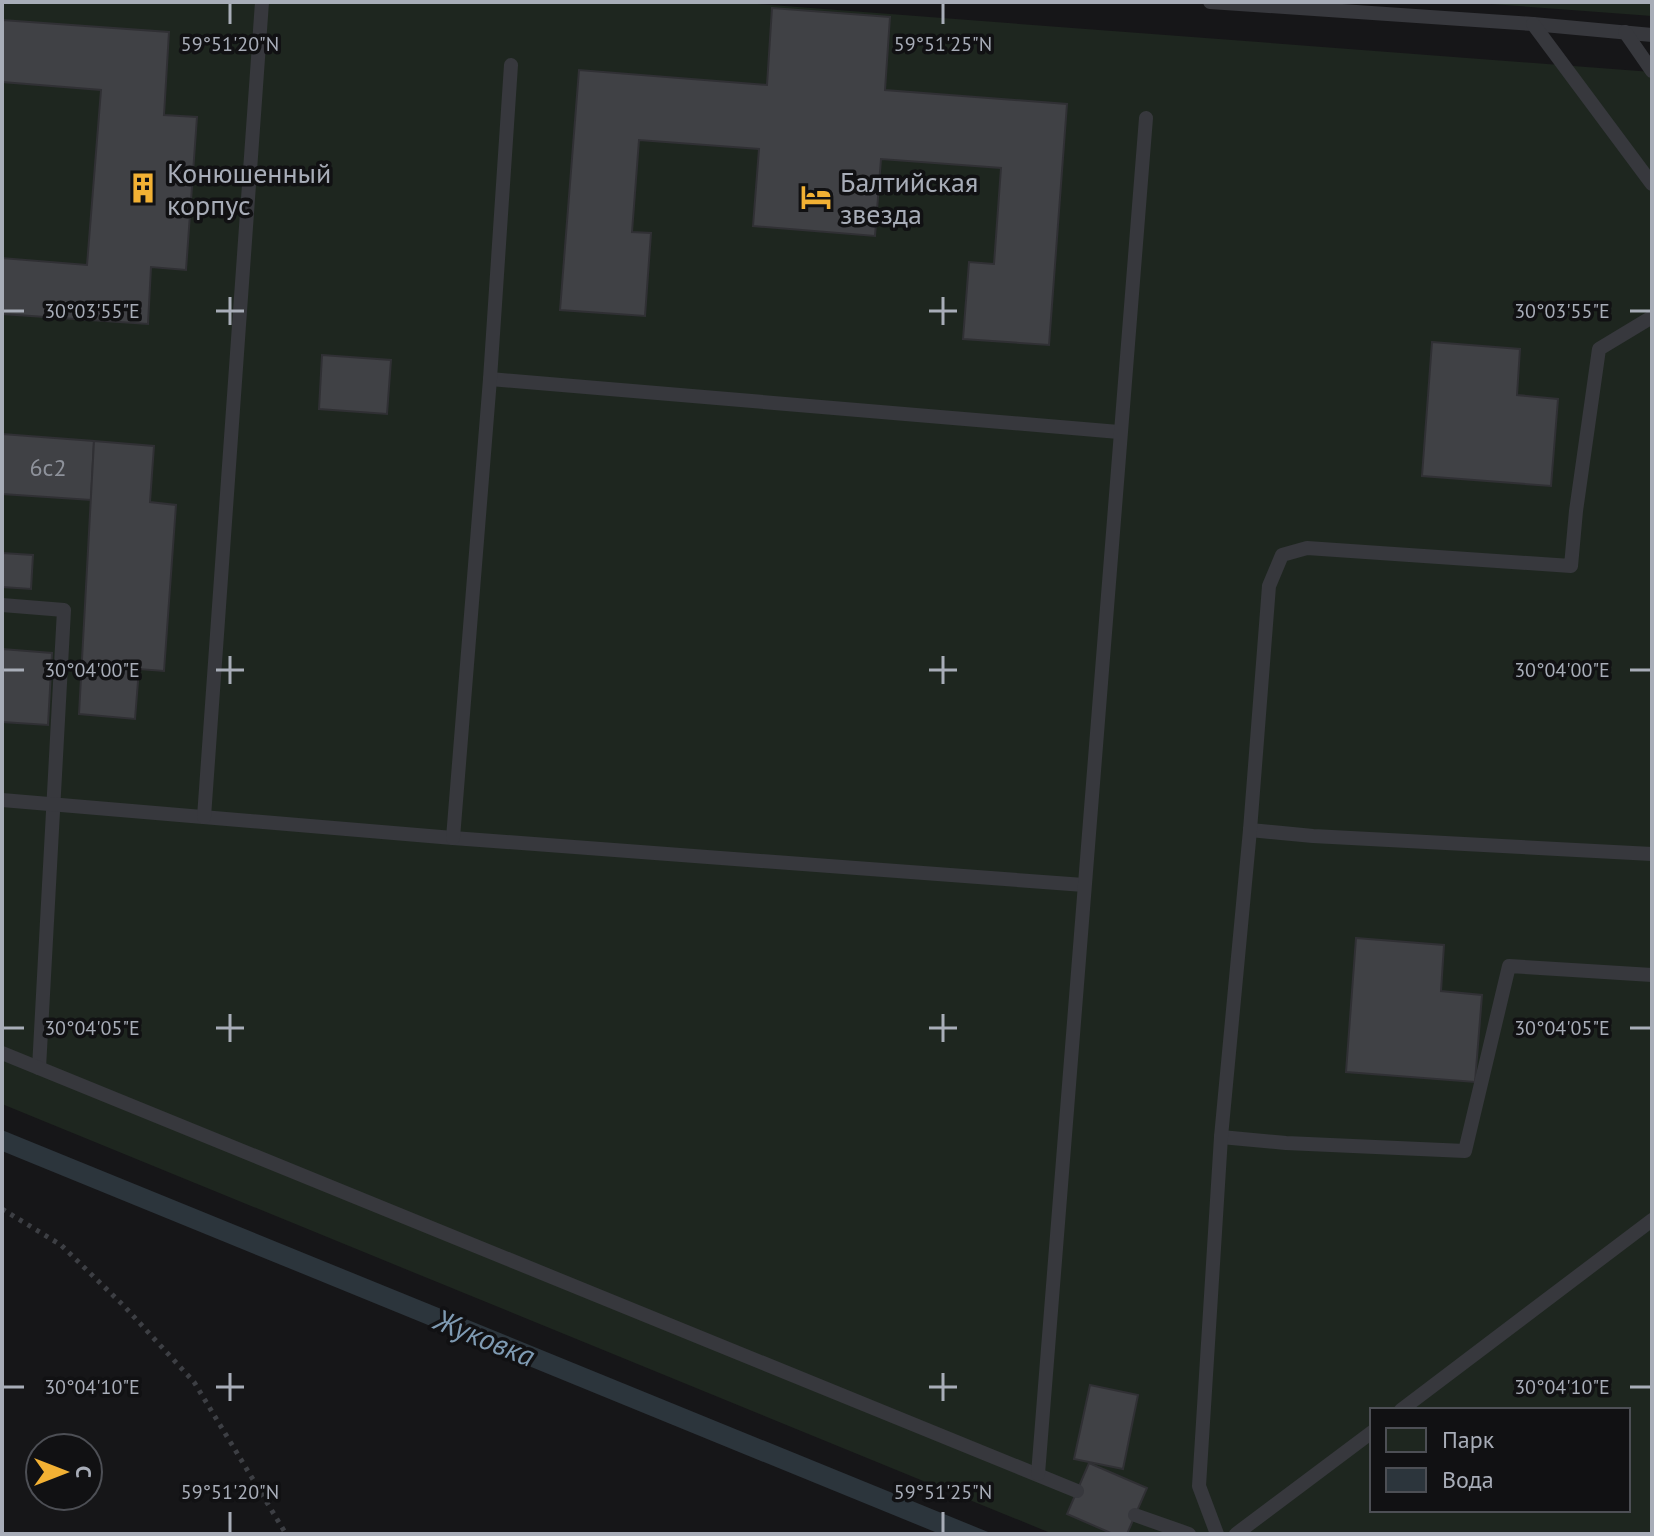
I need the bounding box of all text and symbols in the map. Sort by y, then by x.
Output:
text: 59°51'20"N [181,31,279,57]
text: 59°51'25"N [894,31,992,57]
place label: Конюшенный корпус [167,154,331,223]
place label: Балтийская звезда [840,163,978,232]
building icon: Конюшенный корпус [126,171,160,205]
hotel icon: Балтийская звезда [799,180,833,214]
text: 30°03'55"E [44,298,140,324]
text: 30°03'55"E [1514,298,1610,324]
house number: 6с2 [30,452,66,483]
text: 30°04'00"E [44,657,140,683]
text: 30°04'00"E [1514,657,1610,683]
text: 30°04'05"E [44,1015,140,1041]
text: 30°04'05"E [1514,1015,1610,1041]
water label: Жуковка [427,1299,541,1375]
text: 30°04'10"E [44,1374,140,1400]
text: 30°04'10"E [1514,1374,1610,1400]
legend [1370,1408,1630,1512]
text: Парк [1442,1424,1495,1455]
north arrow [24,1432,104,1512]
text: Вода [1442,1464,1494,1495]
text: С [70,1466,98,1478]
text: 59°51'20"N [181,1479,279,1505]
text: 59°51'25"N [894,1479,992,1505]

